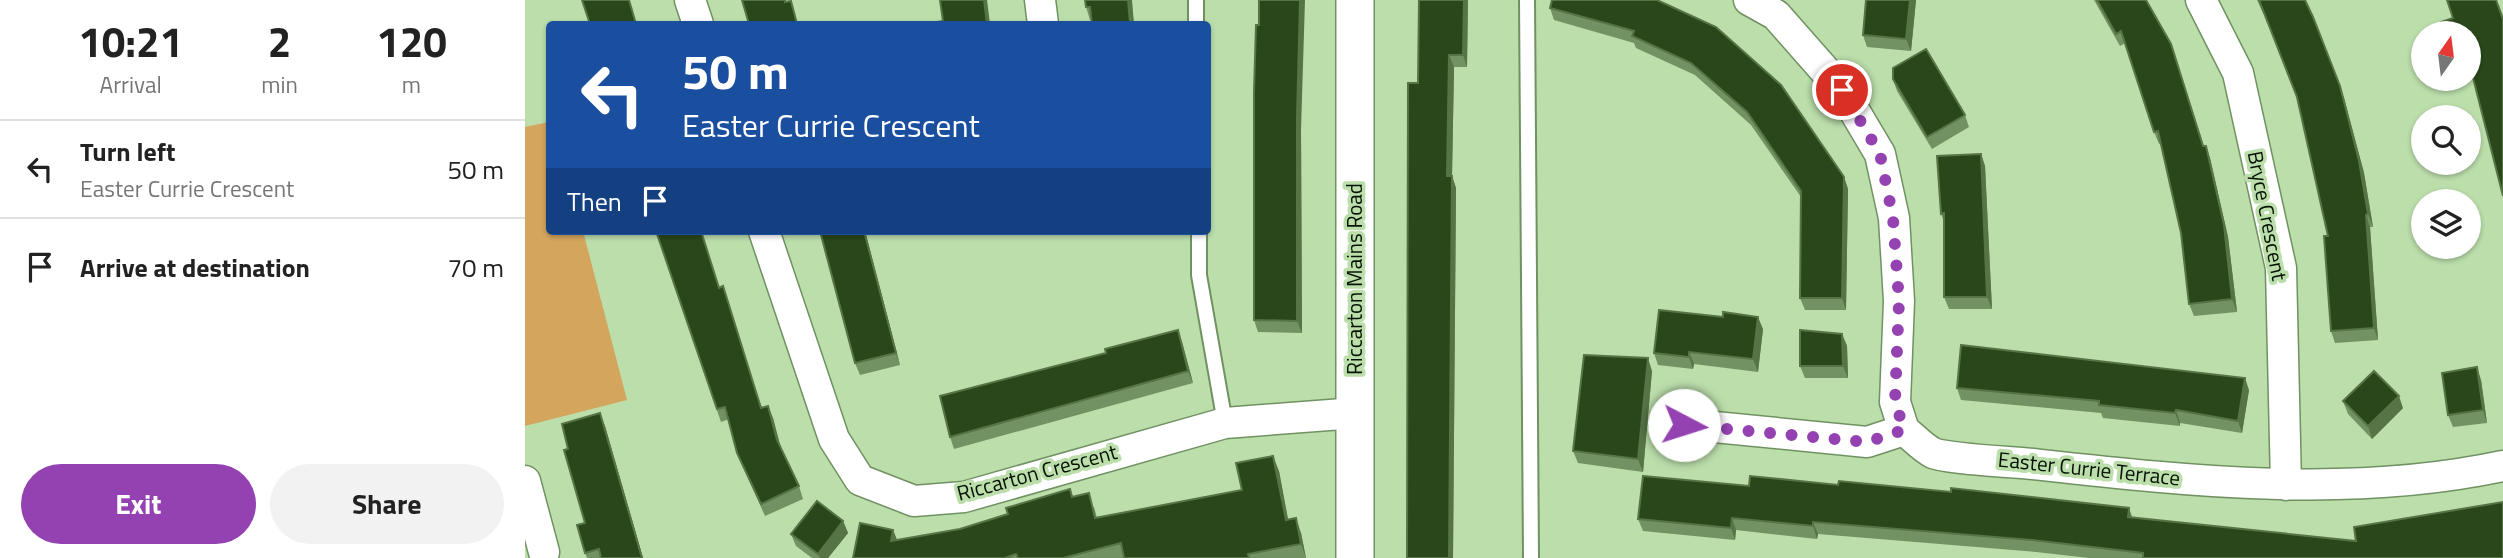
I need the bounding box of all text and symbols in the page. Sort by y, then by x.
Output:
text: 10:21 [78,9,183,73]
text: 2 [268,9,291,73]
text: 120 [376,9,447,73]
north arrow [2411,21,2481,91]
map controls [2411,21,2481,259]
text: 50 m [682,33,789,108]
icon: left [567,49,658,140]
pin [1812,60,1872,120]
text: Arrival [99,67,162,102]
text: min [261,67,298,102]
text: m [402,67,421,102]
icon: arrive [1823,71,1861,109]
text: Easter Currie Crescent [682,101,980,149]
button: search [2411,105,2481,175]
text: Turn left [80,132,175,171]
street label: Bryce Crescent [2240,148,2296,284]
icon: left [21,150,59,188]
text: 50 m [447,150,504,189]
text: Easter Currie Crescent [80,171,294,206]
text: Then [567,182,622,221]
icon: arrive [636,182,674,220]
street label: Riccarton Mains Road [1338,183,1370,375]
button: layers [2411,189,2481,259]
icon: arrive [21,248,59,286]
text: Arrive at destination [80,248,310,287]
text: 70 m [447,248,504,287]
position arrow [1647,388,1721,462]
street label: Riccarton Crescent [953,435,1121,509]
street label: Easter Currie Terrace [1996,443,2182,493]
button: Exit [21,464,256,544]
button: Share [270,464,504,544]

